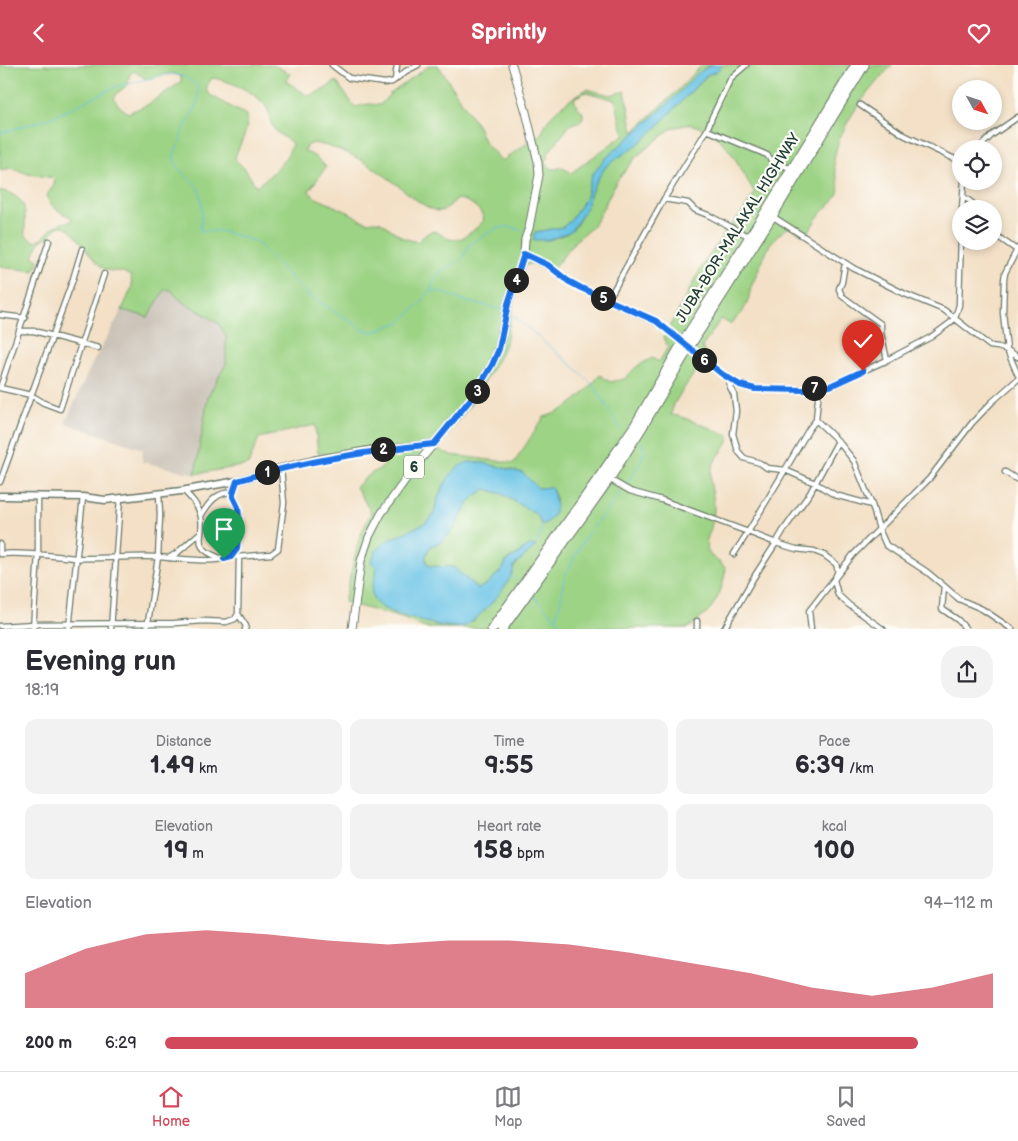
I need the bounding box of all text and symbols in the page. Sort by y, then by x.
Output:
icon: back [25,19,53,47]
text: Sprintly [471,19,547,46]
icon: heart [965,19,993,47]
north arrow [952,80,1002,130]
map controls [952,80,1002,250]
street label: JUBA-BOR-MALAKAL HIGHWAY [672,129,805,326]
button: locate [952,140,1002,190]
button: layers [952,200,1002,250]
pin: 4 [504,267,528,293]
text: 4 [512,272,521,289]
pin: 5 [590,285,616,311]
text: 5 [599,290,608,307]
pin [842,320,884,371]
icon: check [849,327,877,355]
pin: 6 [692,347,716,373]
text: 6 [700,352,709,369]
pin: 7 [802,375,826,401]
pin: 3 [464,379,490,403]
text: 7 [811,380,818,397]
text: 3 [473,383,482,400]
pin: 2 [370,437,396,461]
text: 2 [379,441,388,458]
road number: 6 [404,456,424,479]
pin: 1 [254,459,280,485]
text: 1 [265,464,270,481]
pin [203,508,245,559]
icon: arrive [210,515,238,543]
text: Evening run [25,645,176,678]
button: share [941,646,993,698]
text: 18:19 [25,681,59,700]
text: Distance [156,733,212,750]
text: Time [493,733,525,750]
text: Pace [818,733,850,750]
text: 1.49 [150,750,195,781]
text: 9:55 [484,750,534,781]
text: 6:39 [795,750,845,781]
text: km [195,760,217,777]
text: /km [845,760,874,777]
text: Elevation [154,818,213,835]
text: Heart rate [477,818,541,835]
text: kcal [822,818,847,835]
text: 19 [163,835,189,866]
text: 158 [473,835,513,866]
text: 100 [813,835,855,866]
text: m [189,845,204,862]
text: bpm [513,845,545,862]
text: Elevation [25,894,92,913]
text: 94–112 m [924,894,993,913]
text: 200 m [25,1034,72,1053]
text: 6:29 [105,1034,137,1053]
tab: Home [152,1083,190,1130]
tab: Map [494,1083,522,1130]
tab: Saved [827,1083,866,1130]

